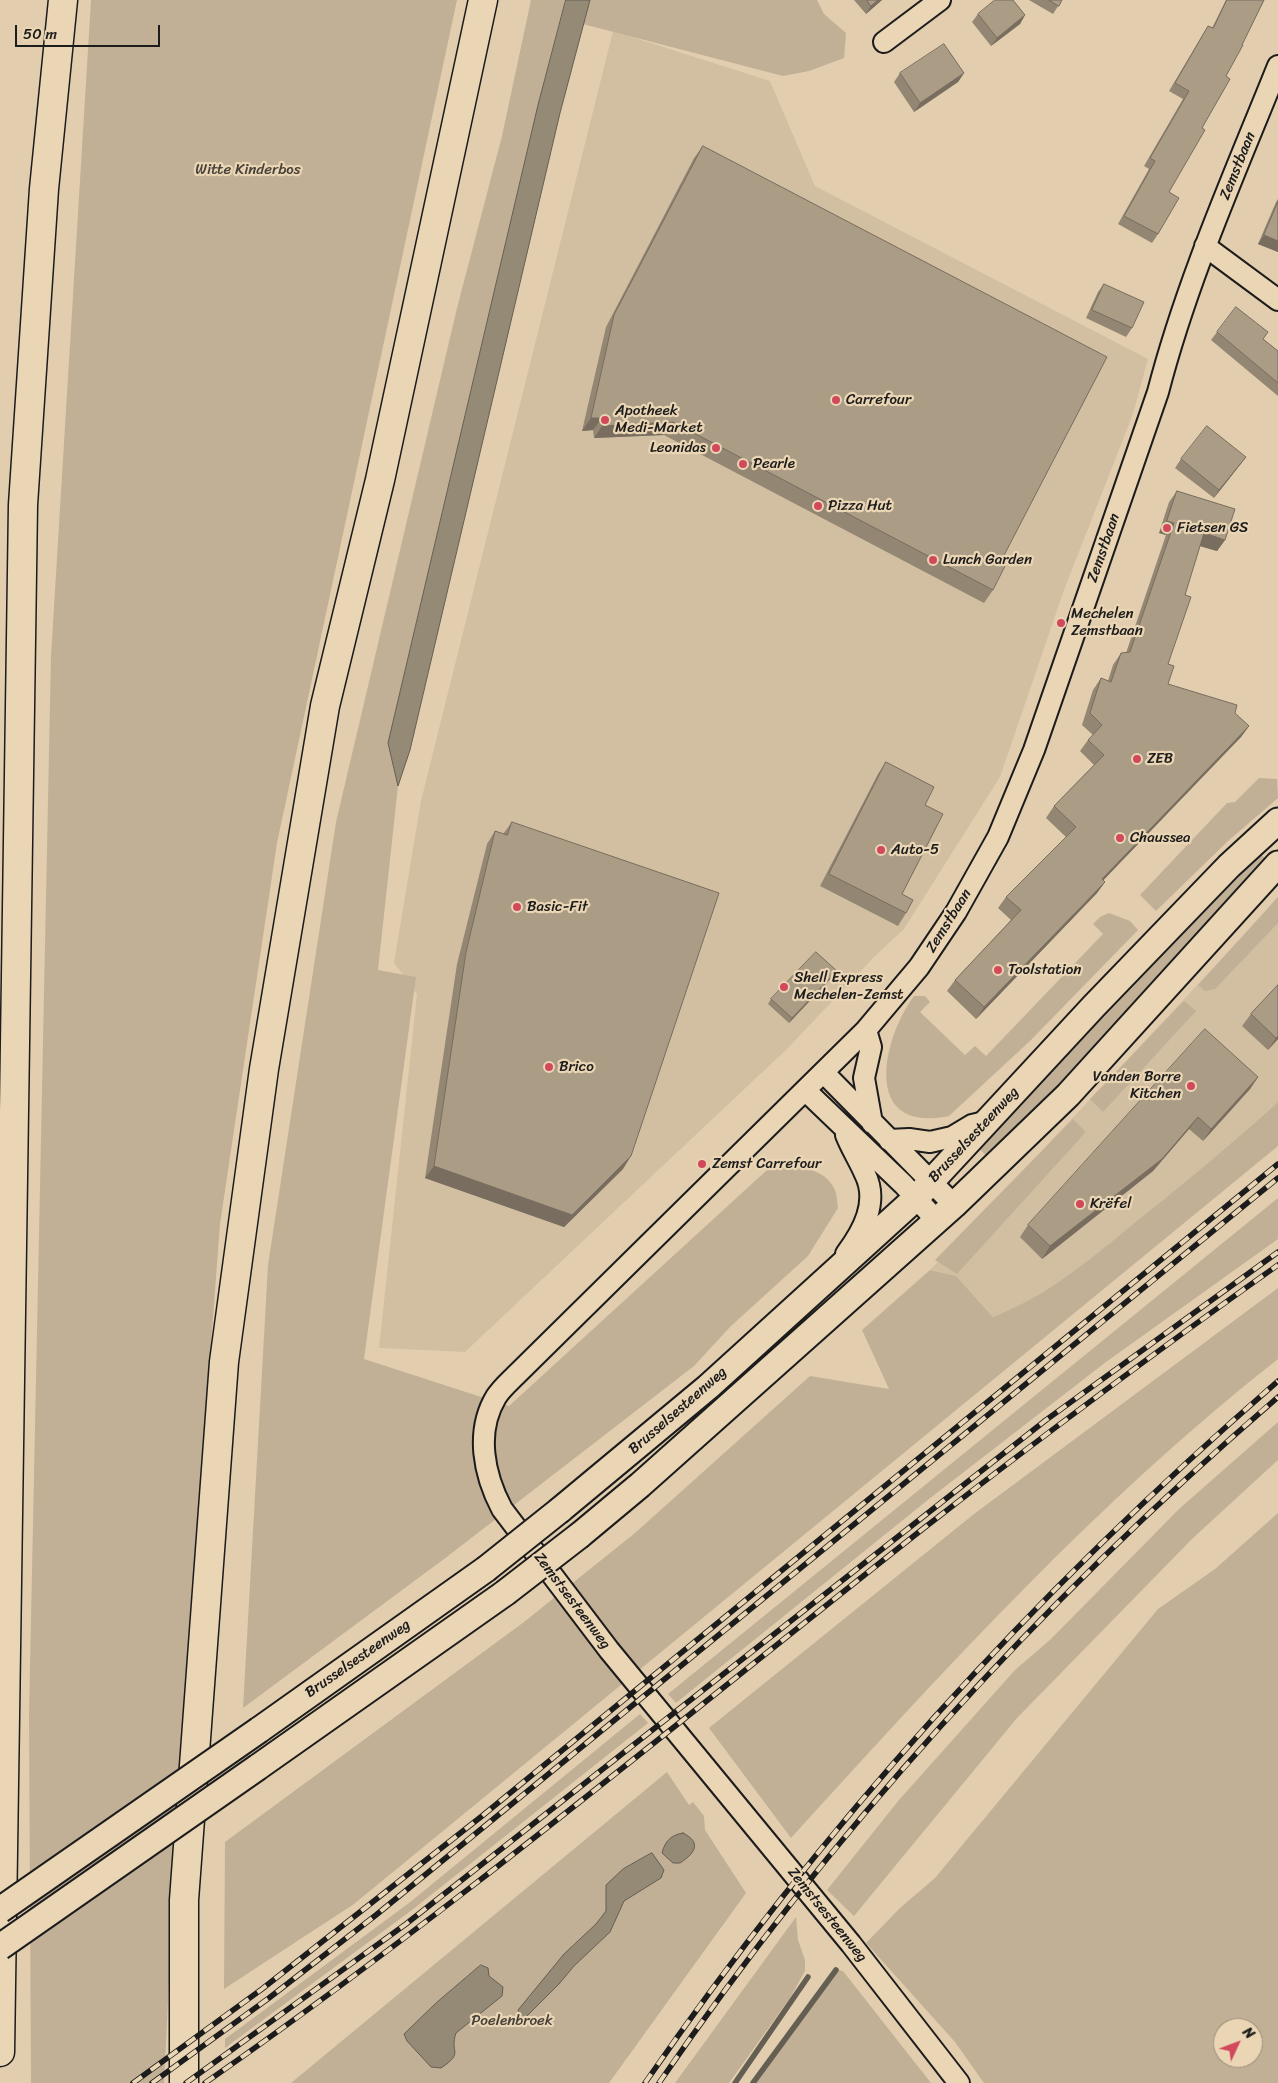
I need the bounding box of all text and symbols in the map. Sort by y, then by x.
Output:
scale bar [18,15,162,47]
text: 50 m [23,21,57,47]
street label: Zemstbaan [1216,129,1260,203]
park label: Witte Kinderbos [195,161,301,179]
place label: Carrefour [846,391,911,409]
marker: Carrefour [830,394,842,406]
place label: Apotheek Medi-Market [615,402,703,437]
marker: Apotheek Medi-Market [599,414,611,426]
place label: Leonidas [650,439,706,457]
marker: Leonidas [710,442,722,454]
place label: Pearle [753,455,795,473]
marker: Pearle [737,458,749,470]
place label: Pizza Hut [828,497,892,515]
marker: Pizza Hut [812,500,824,512]
street label: Zemstbaan [1084,511,1124,585]
place label: Fietsen GS [1177,519,1249,537]
marker: Fietsen GS [1161,522,1173,534]
place label: Lunch Garden [943,551,1032,569]
marker: Lunch Garden [927,554,939,566]
place label: Mechelen Zemstbaan [1071,605,1143,640]
marker: Mechelen Zemstbaan [1055,617,1067,629]
place label: ZEB [1147,750,1173,768]
marker: ZEB [1131,753,1143,765]
place label: Chaussea [1130,829,1191,847]
marker: Chaussea [1114,832,1126,844]
place label: Auto-5 [891,841,939,859]
marker: Auto-5 [875,844,887,856]
street label: Zemstbaan [922,886,976,956]
place label: Basic-Fit [527,898,588,916]
marker: Basic-Fit [511,901,523,913]
place label: Toolstation [1008,961,1081,979]
marker: Toolstation [992,964,1004,976]
place label: Shell Express Mechelen-Zemst [794,969,904,1004]
marker: Shell Express Mechelen-Zemst [778,981,790,993]
place label: Brico [559,1058,594,1076]
marker: Brico [543,1061,555,1073]
place label: Vanden Borre Kitchen [1093,1068,1181,1103]
marker: Vanden Borre Kitchen [1185,1080,1197,1092]
street label: Brusselsesteenweg [925,1083,1023,1187]
place label: Zemst Carrefour [712,1155,821,1173]
marker: Zemst Carrefour [696,1158,708,1170]
place label: Krëfel [1090,1195,1131,1213]
marker: Krëfel [1074,1198,1086,1210]
street label: Brusselsesteenweg [625,1363,731,1459]
street label: Zemstsesteenweg [530,1549,614,1653]
street label: Brusselsesteenweg [302,1616,414,1702]
street label: Zemstsesteenweg [783,1864,871,1966]
park label: Poelenbroek [471,2012,553,2030]
north arrow [1213,2018,1263,2068]
text: N [1236,2021,1261,2045]

